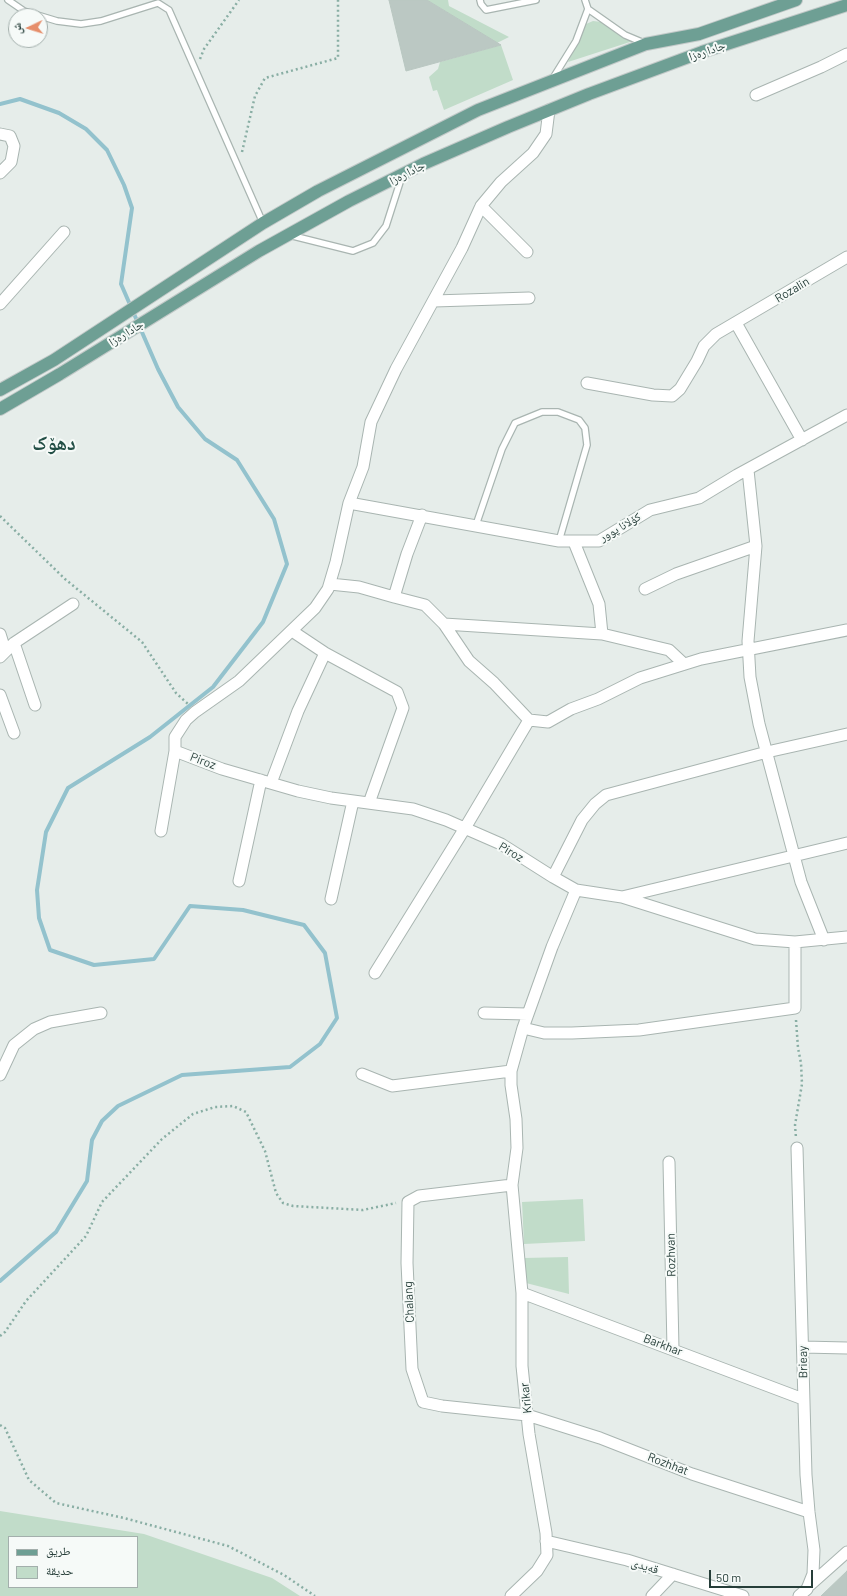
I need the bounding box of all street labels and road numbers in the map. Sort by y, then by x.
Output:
street label: جادا ره‌زا [687,38,727,64]
street label: جادا ره‌زا [387,158,427,188]
street label: Rozalin [772,274,812,306]
street label: جادا ره‌زا [106,317,146,349]
street label: کۆلانا پوور [597,509,643,545]
street label: Piroz [188,750,218,772]
street label: Piroz [496,839,526,865]
street label: Rozhvan [663,1233,679,1277]
street label: Chalang [401,1281,417,1323]
street label: Barkhar [641,1331,685,1359]
street label: Brieay [796,1345,810,1379]
street label: Krikar [517,1382,535,1414]
street label: Rozhhat [646,1450,690,1478]
street label: قەیدی [630,1555,660,1577]

